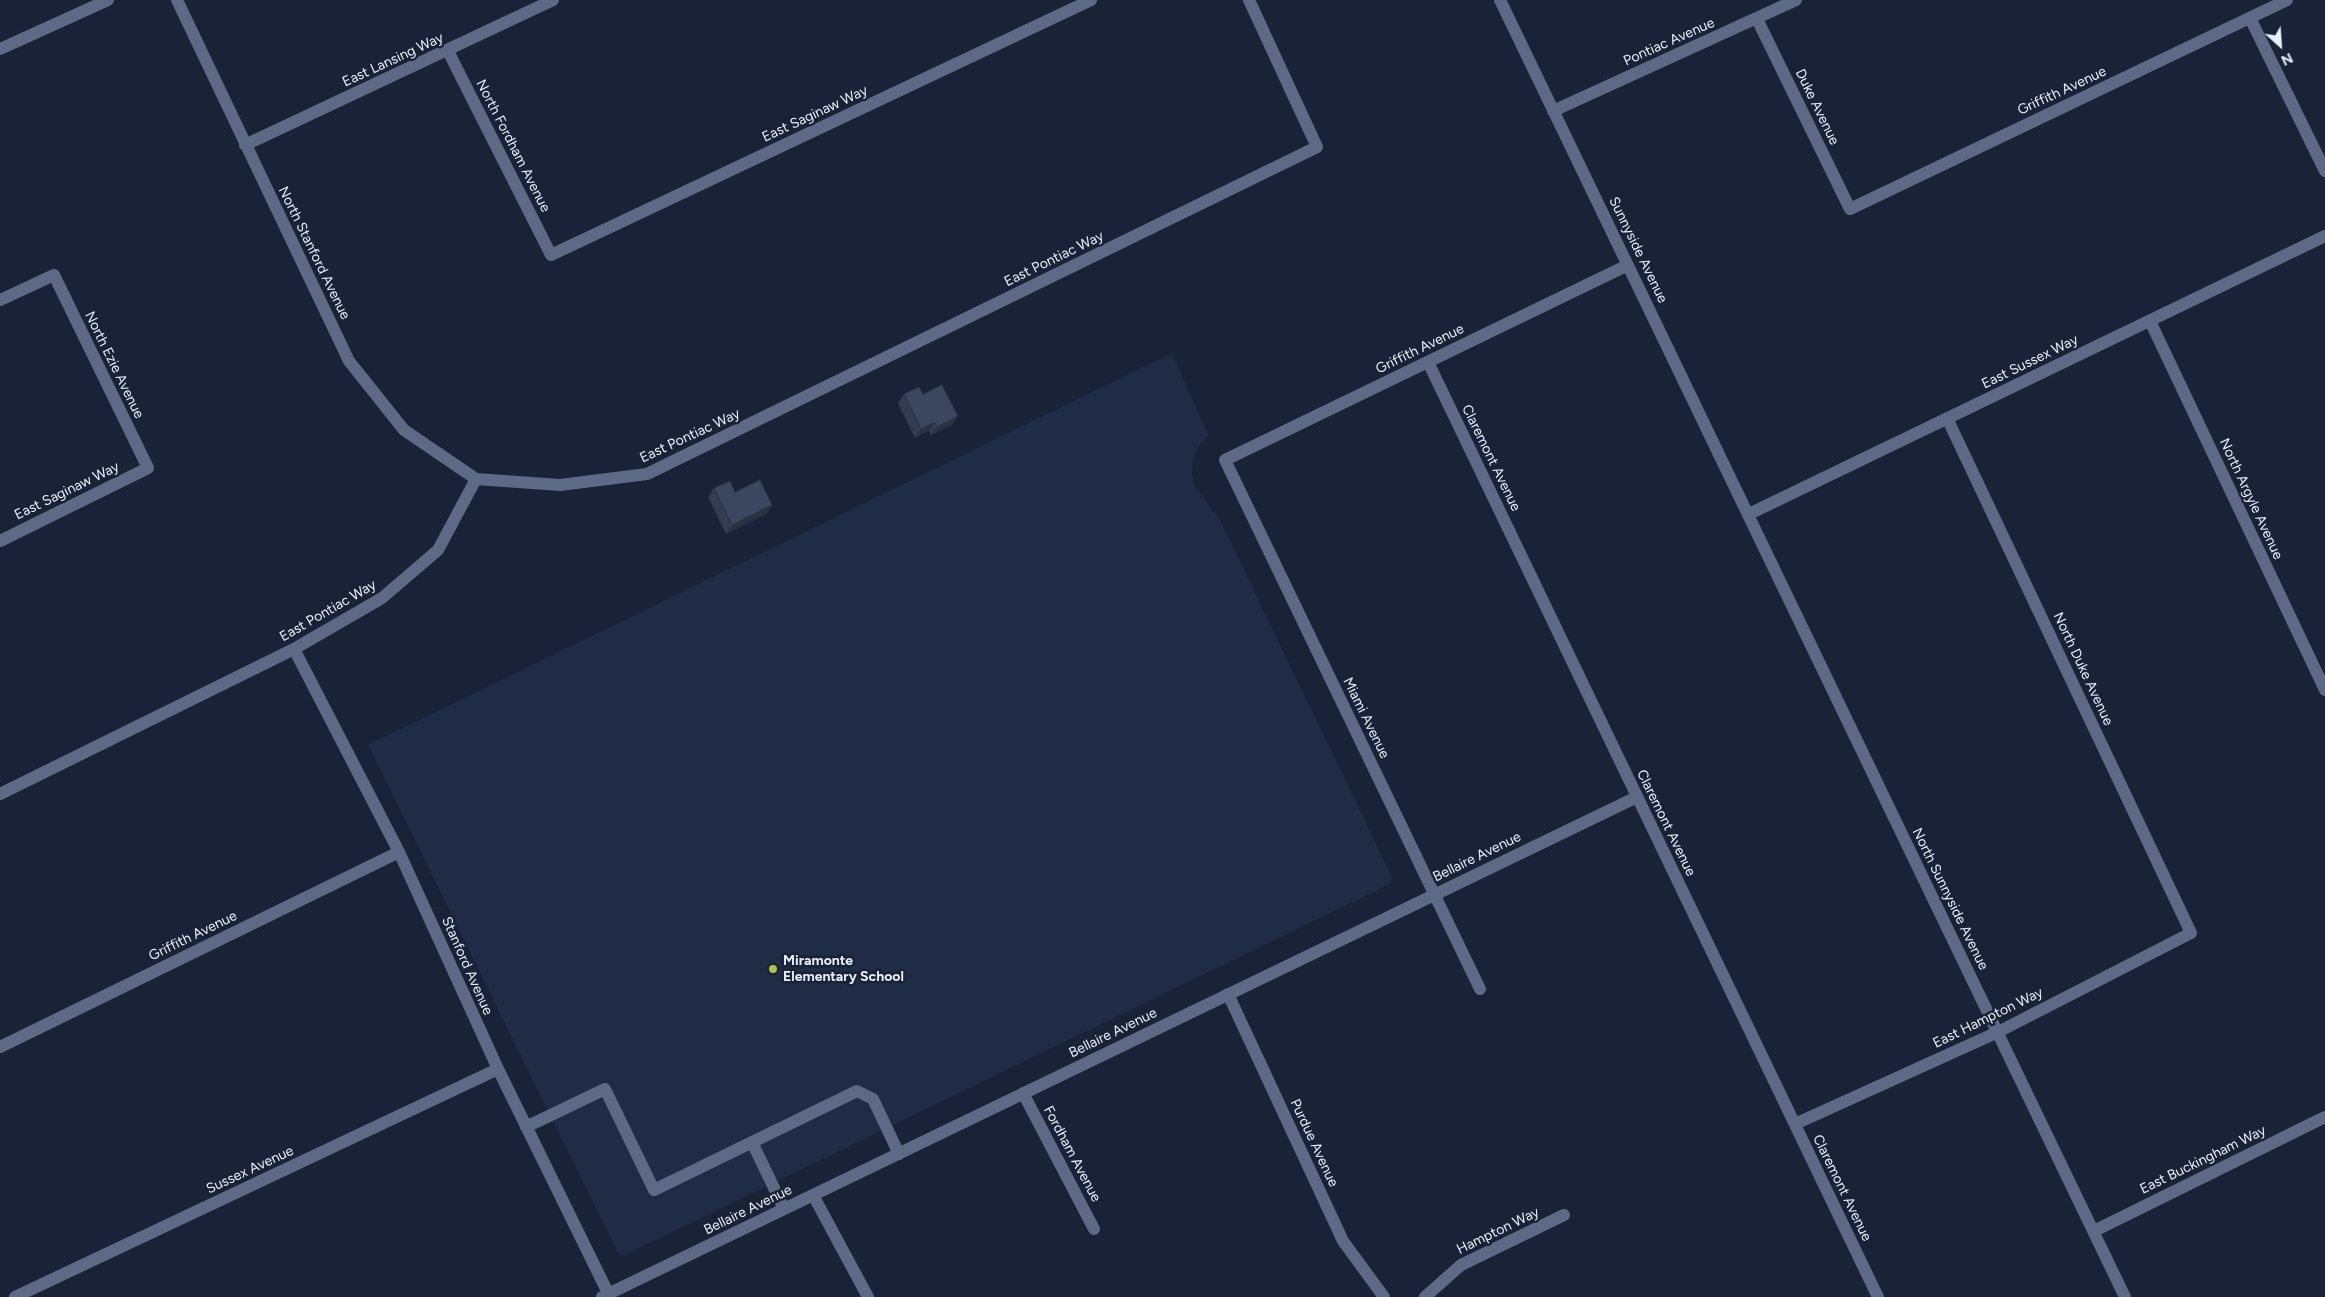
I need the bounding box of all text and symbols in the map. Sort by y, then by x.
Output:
street label: Pontiac Avenue [1621,14,1717,70]
north arrow [2255,20,2305,70]
street label: East Lansing Way [340,29,446,91]
text: N [2278,49,2295,69]
street label: Griffith Avenue [2015,63,2109,119]
street label: Duke Avenue [1791,66,1843,148]
street label: North Fordham Avenue [472,77,554,215]
street label: East Saginaw Way [760,82,870,146]
street label: North Stanford Avenue [274,184,354,322]
street label: Sunnyside Avenue [1605,194,1671,306]
street label: East Pontiac Way [1002,228,1106,290]
street label: North Ezie Avenue [81,309,147,421]
street label: Griffith Avenue [1373,320,1467,378]
street label: East Sussex Way [1979,331,2081,393]
street label: Claremont Avenue [1458,402,1524,514]
street label: East Pontiac Way [637,405,743,467]
street label: North Argyle Avenue [2216,436,2286,562]
street label: East Saginaw Way [12,458,122,524]
street label: East Pontiac Way [277,577,379,645]
street label: North Duke Avenue [2049,610,2117,728]
street label: Miami Avenue [1339,675,1393,761]
street label: Claremont Avenue [1633,767,1699,879]
street label: North Sunnyside Avenue [1908,825,1992,973]
street label: Bellaire Avenue [1430,828,1524,886]
street label: Griffith Avenue [146,907,240,965]
street label: Stanford Avenue [438,914,496,1018]
place label: Miramonte Elementary School [783,953,904,986]
marker: Miramonte Elementary School [767,963,779,975]
street label: East Hampton Way [1930,984,2046,1052]
street label: Bellaire Avenue [1066,1004,1160,1062]
street label: Purdue Avenue [1286,1096,1342,1190]
street label: Fordham Avenue [1040,1103,1104,1205]
street label: East Buckingham Way [2137,1122,2269,1198]
street label: Claremont Avenue [1809,1132,1875,1244]
street label: Sussex Avenue [204,1142,296,1198]
street label: Bellaire Avenue [701,1181,795,1239]
street label: Hampton Way [1454,1204,1542,1258]

